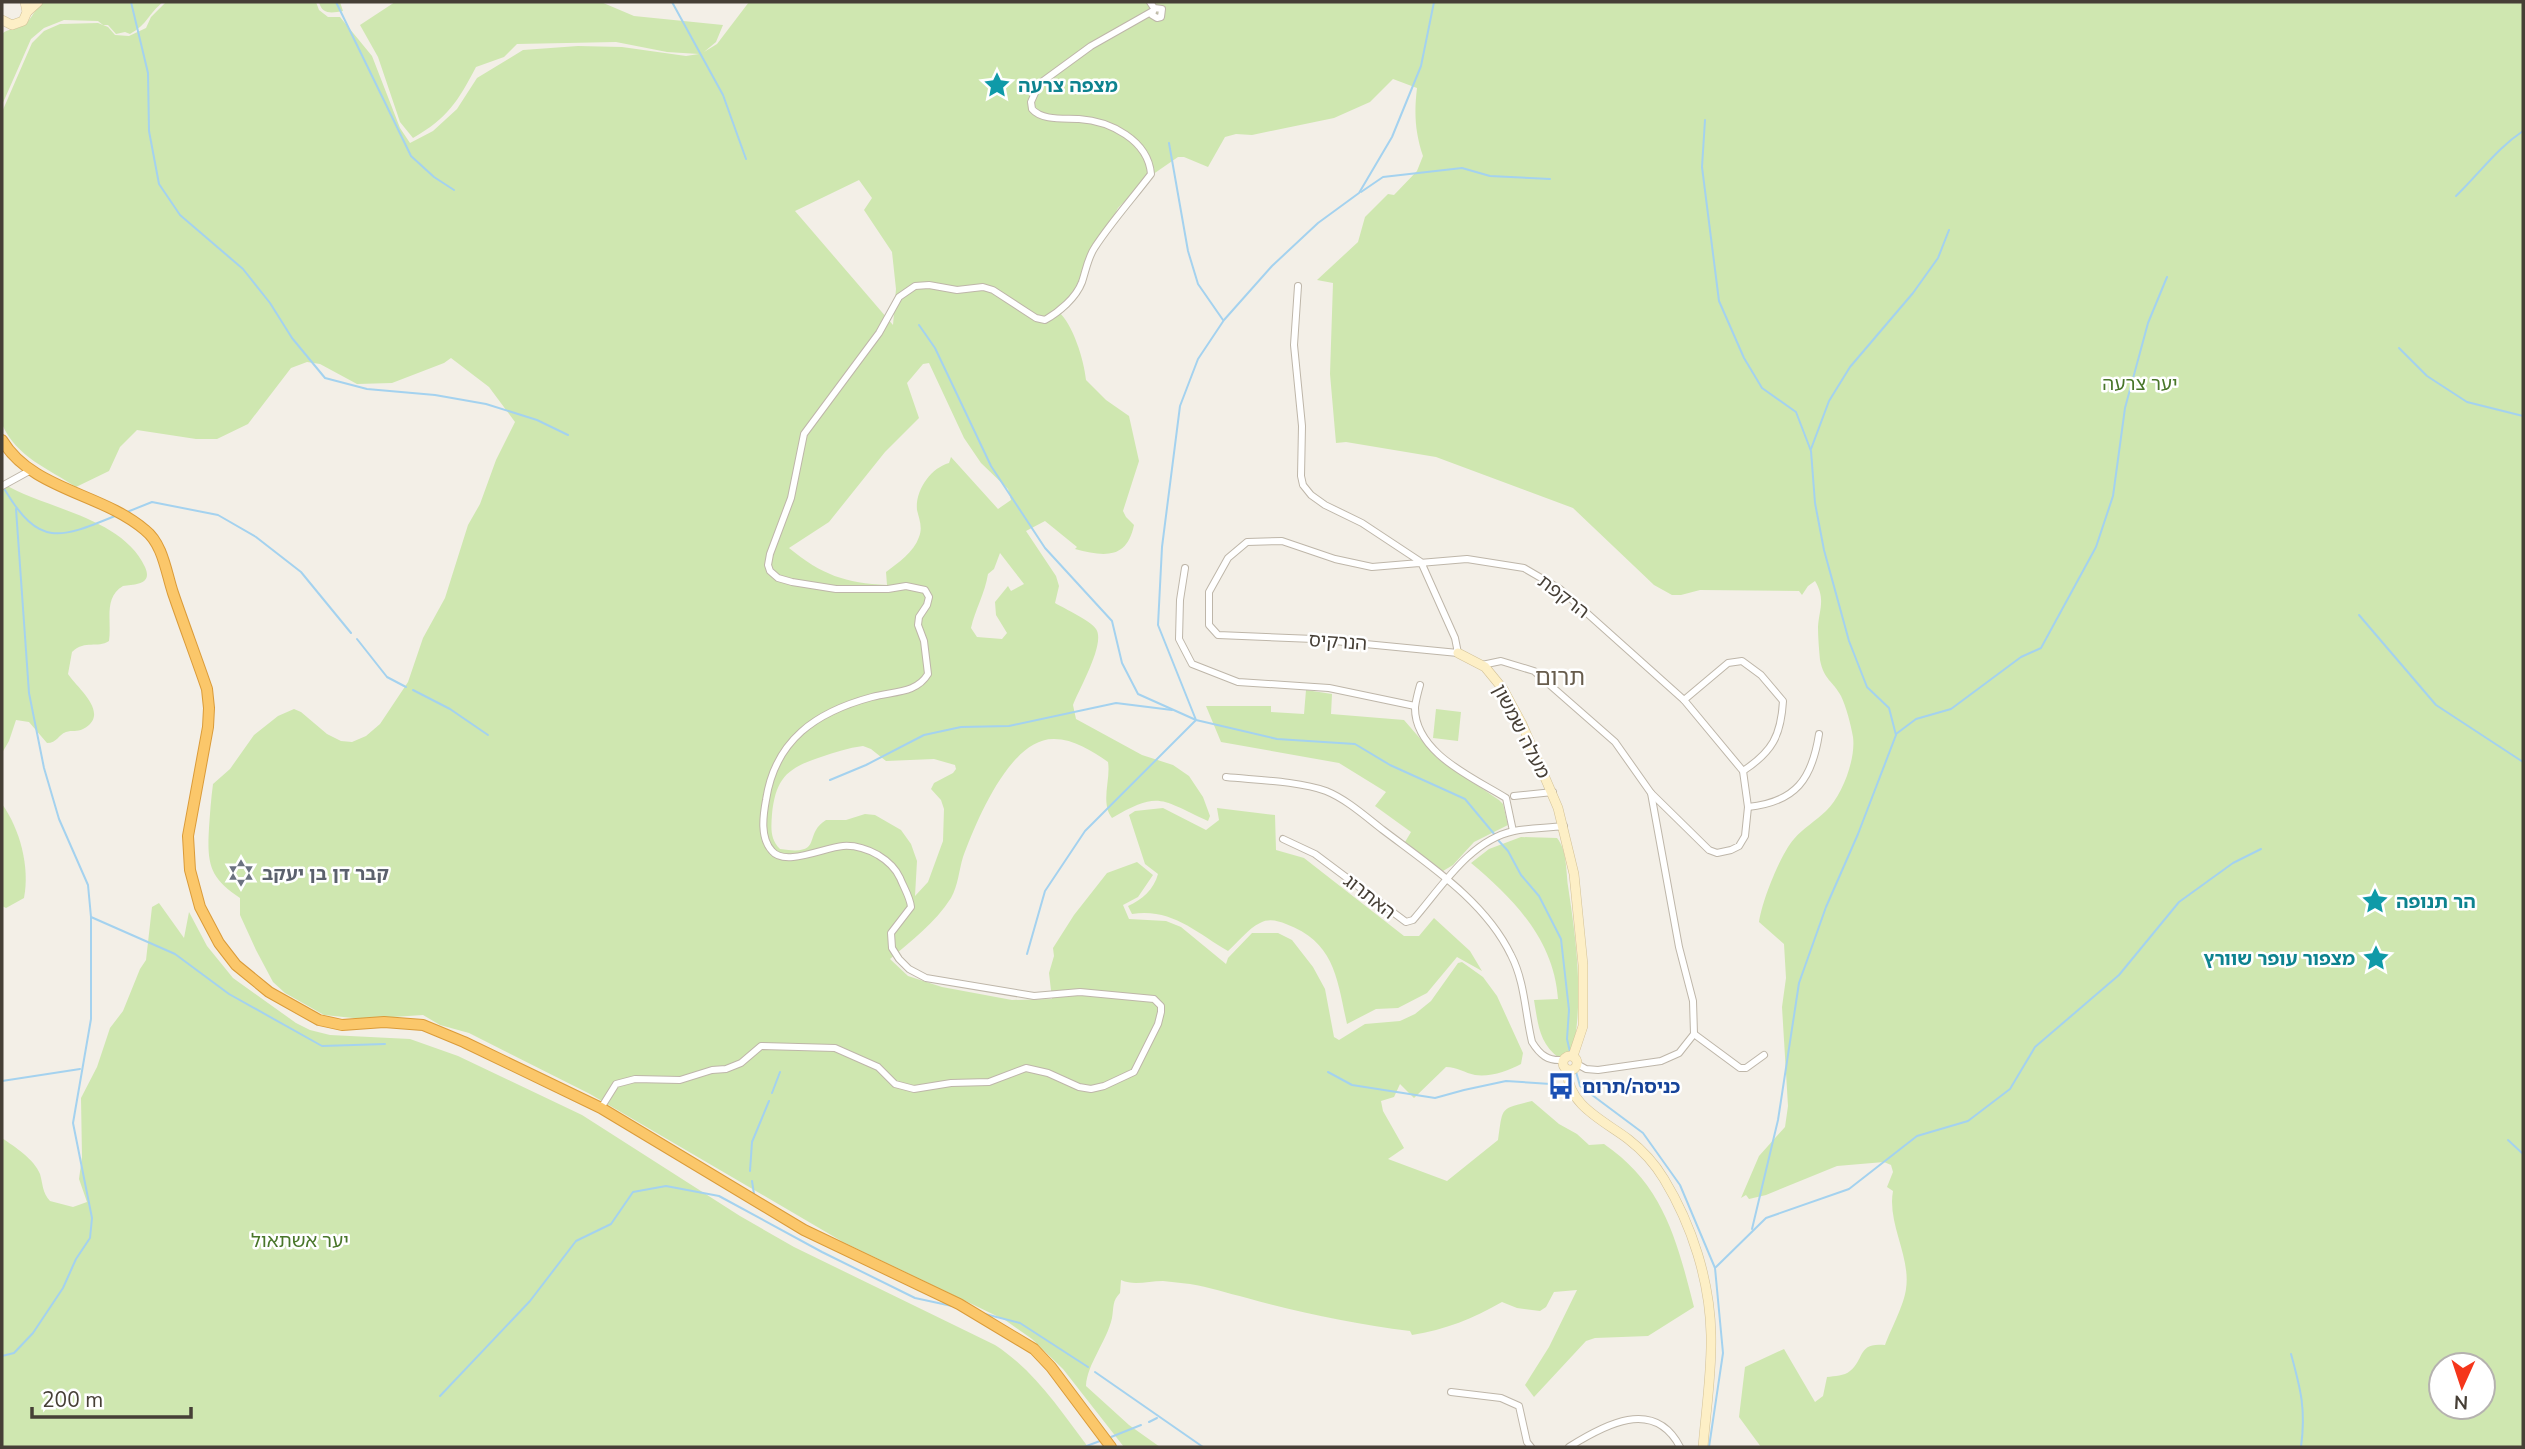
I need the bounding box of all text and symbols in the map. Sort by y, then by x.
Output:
place icon: מצפה צרעה [982,70,1012,100]
place label: מצפה צרעה [1018,73,1118,99]
park label: יער צרעה [2102,371,2178,397]
street label: הרקפת [1532,569,1594,625]
street label: הנרקיס [1308,627,1368,657]
district label: תרום [1535,662,1585,693]
street label: מעלה שמשון [1486,680,1556,783]
synagogue icon: קבר דן בן יעקב [226,858,256,888]
place label: קבר דן בן יעקב [262,861,389,887]
street label: האתרוג [1338,868,1401,925]
place icon: הר תנופה [2360,886,2390,916]
place label: הר תנופה [2396,889,2476,915]
place icon: מצפור עופר שוורץ [2361,943,2391,973]
place label: מצפור עופר שוורץ [2203,946,2355,972]
bus stop icon: כניסה/תרום [1546,1071,1576,1101]
place label: כניסה/תרום [1582,1074,1680,1100]
park label: יער אשתאול [251,1228,349,1254]
north arrow [2427,1351,2497,1421]
scale bar [32,1376,191,1420]
text: 200 m [42,1386,103,1414]
text: N [2453,1389,2469,1415]

